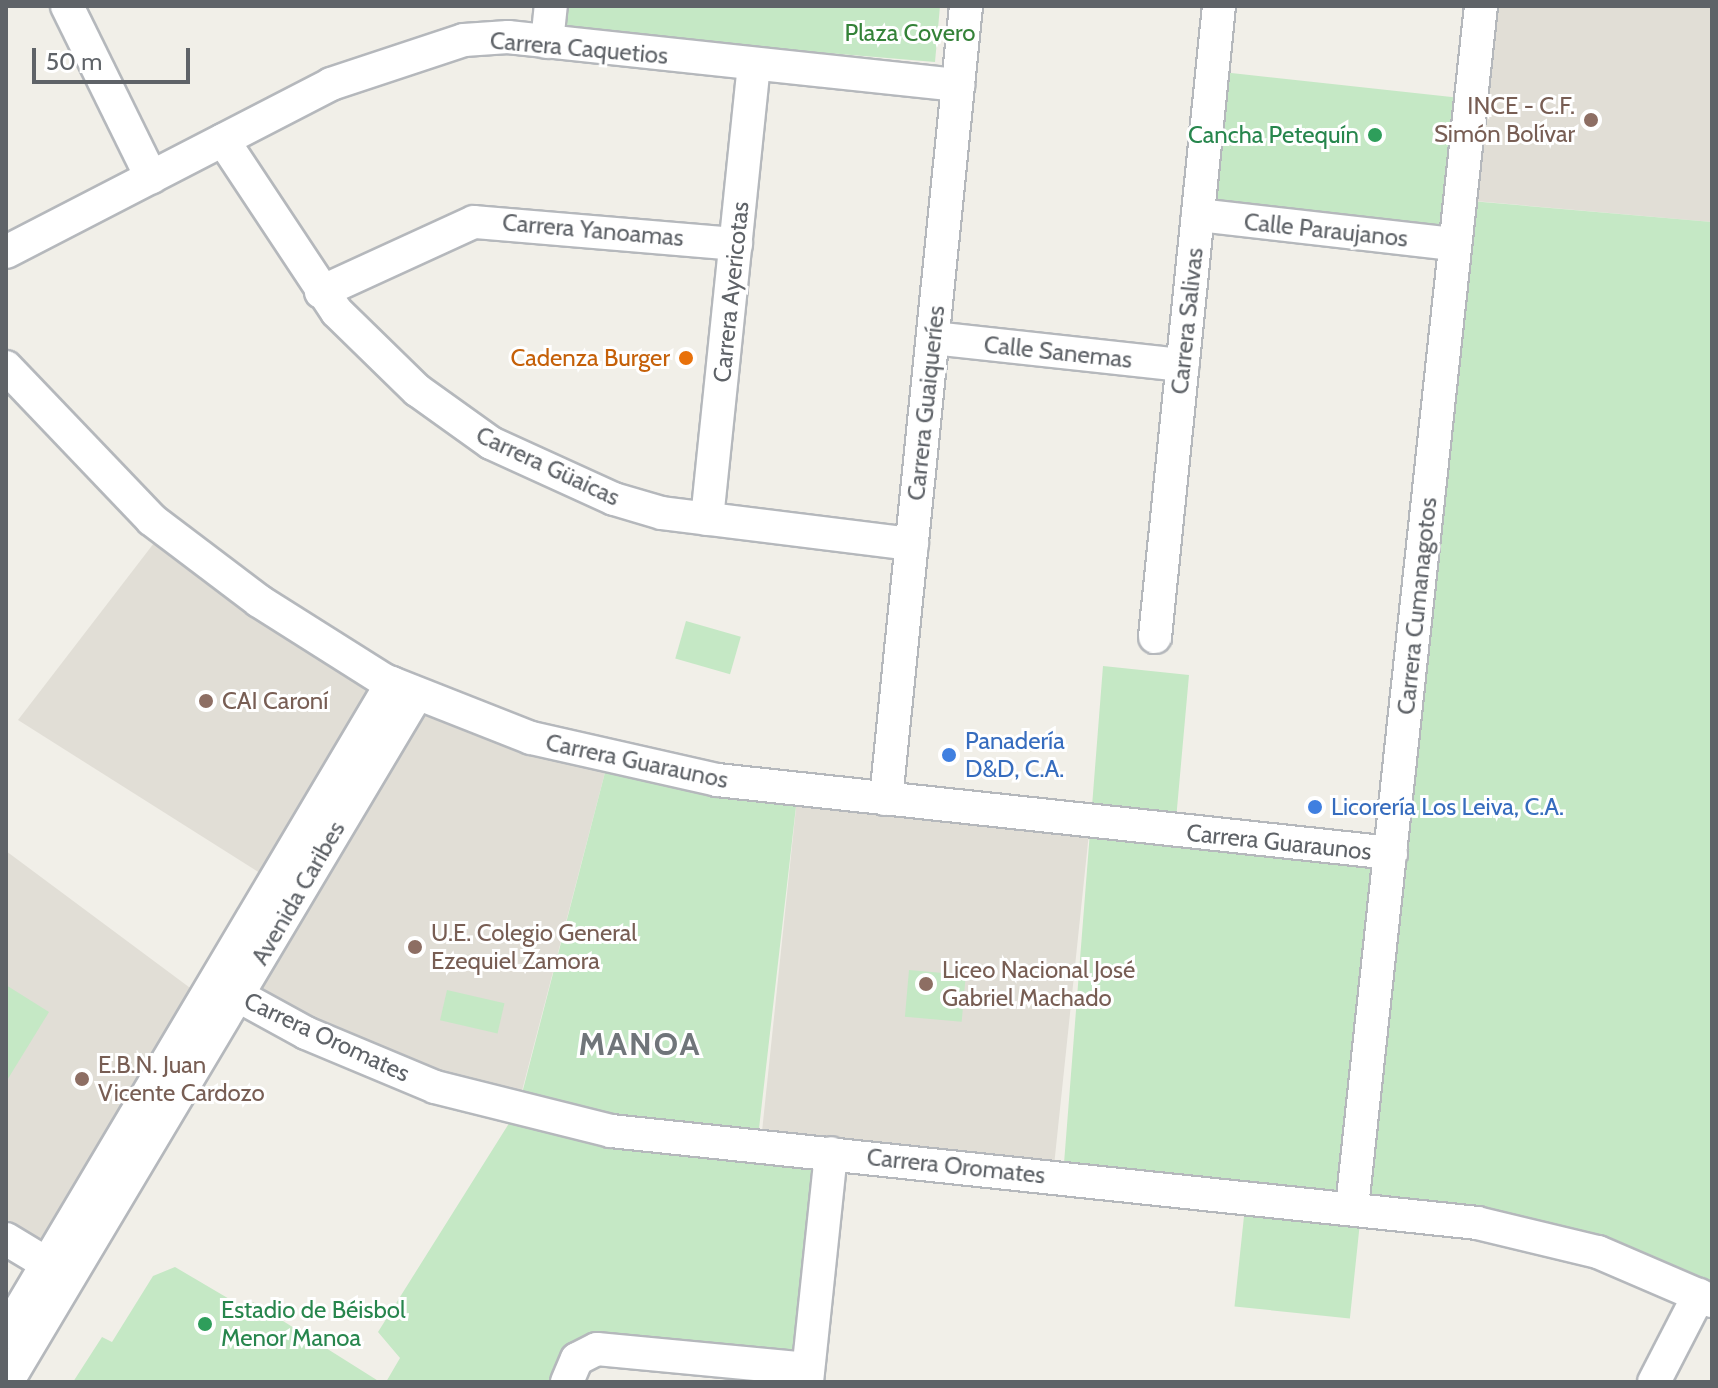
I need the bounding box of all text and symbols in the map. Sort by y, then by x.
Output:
park label: Plaza Covero [845,19,975,47]
street label: Carrera Caquetios [489,26,669,70]
scale bar [36,32,194,82]
text: 50 m [46,47,102,76]
place label: INCE - C.F. Simón Bolívar [1434,92,1575,148]
marker: INCE - C.F. Simón Bolívar [1582,111,1600,129]
place label: Cancha Petequín [1188,121,1359,149]
marker: Cancha Petequín [1366,126,1384,144]
street label: Carrera Ayericotas [707,200,755,384]
street label: Calle Paraujanos [1243,207,1409,253]
street label: Carrera Yanoamas [501,208,685,252]
street label: Carrera Salivas [1165,246,1209,396]
street label: Carrera Guaiqueríes [901,304,951,502]
street label: Calle Sanemas [982,330,1134,374]
place label: Cadenza Burger [510,344,670,372]
marker: Cadenza Burger [677,349,695,367]
street label: Carrera Güaicas [472,420,624,512]
street label: Carrera Cumanagotos [1391,496,1443,716]
place label: CAI Caroní [222,687,328,715]
marker: CAI Caroní [197,692,215,710]
place label: Panadería D&D, C.A. [965,727,1065,783]
street label: Carrera Guaraunos [543,728,731,794]
marker: Panadería D&D, C.A. [940,746,958,764]
place label: Licorería Los Leiva, C.A. [1331,793,1564,821]
marker: Licorería Los Leiva, C.A. [1306,798,1324,816]
street label: Avenida Caribes [245,816,351,970]
street label: Carrera Guaraunos [1185,818,1373,866]
place label: U.E. Colegio General Ezequiel Zamora [431,919,637,975]
marker: U.E. Colegio General Ezequiel Zamora [406,938,424,956]
place label: Liceo Nacional José Gabriel Machado [942,956,1135,1012]
marker: Liceo Nacional José Gabriel Machado [917,975,935,993]
street label: Carrera Oromates [240,986,414,1088]
district label: MANOA [578,1025,702,1063]
place label: E.B.N. Juan Vicente Cardozo [98,1051,265,1107]
marker: E.B.N. Juan Vicente Cardozo [73,1070,91,1088]
street label: Carrera Oromates [865,1142,1047,1190]
place label: Estadio de Béisbol Menor Manoa [221,1296,406,1352]
marker: Estadio de Béisbol Menor Manoa [196,1315,214,1333]

